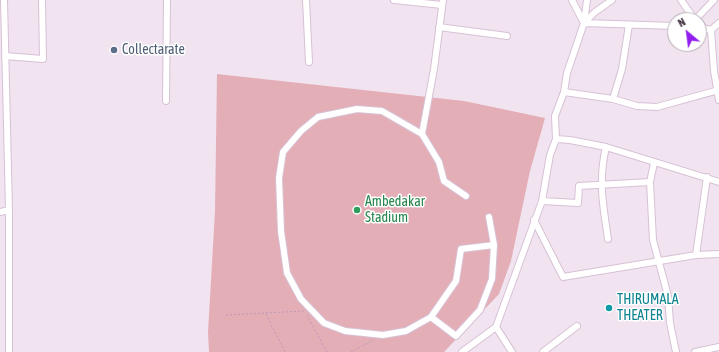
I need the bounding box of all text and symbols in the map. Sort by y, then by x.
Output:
north arrow [667,12,707,52]
text: N [676,16,687,29]
place label: Collectarate [122,42,185,58]
marker: Collectarate [109,45,119,55]
place label: Ambedakar Stadium [365,194,425,226]
marker: Ambedakar Stadium [352,205,362,215]
place label: THIRUMALA THEATER [617,292,679,324]
marker: THIRUMALA THEATER [604,303,614,313]

